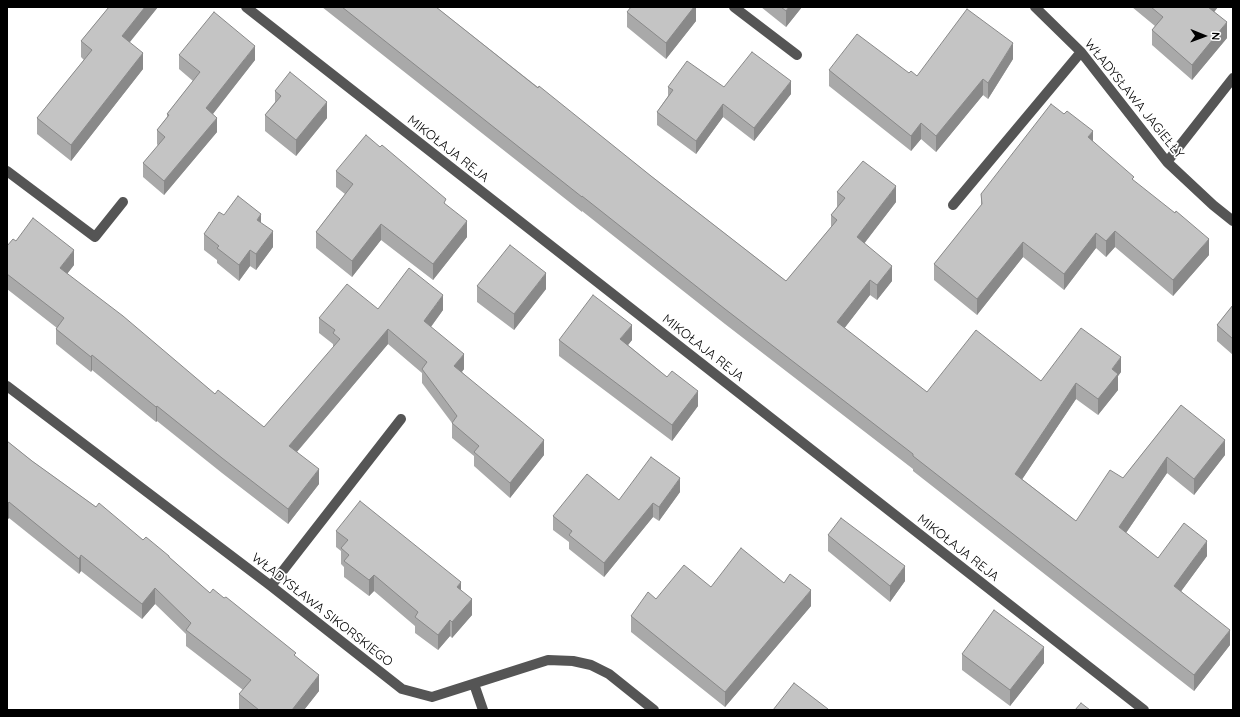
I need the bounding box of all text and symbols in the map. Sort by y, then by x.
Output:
north arrow [1184,16,1224,56]
text: N [1209,32,1223,40]
street label: WŁADYSŁAWA JAGIEŁŁY [1081,36,1187,162]
street label: MIKOŁAJA REJA [404,112,492,186]
street label: MIKOŁAJA REJA [659,311,747,385]
street label: MIKOŁAJA REJA [914,511,1002,585]
street label: WŁADYSŁAWA SIKORSKIEGO [248,550,396,670]

